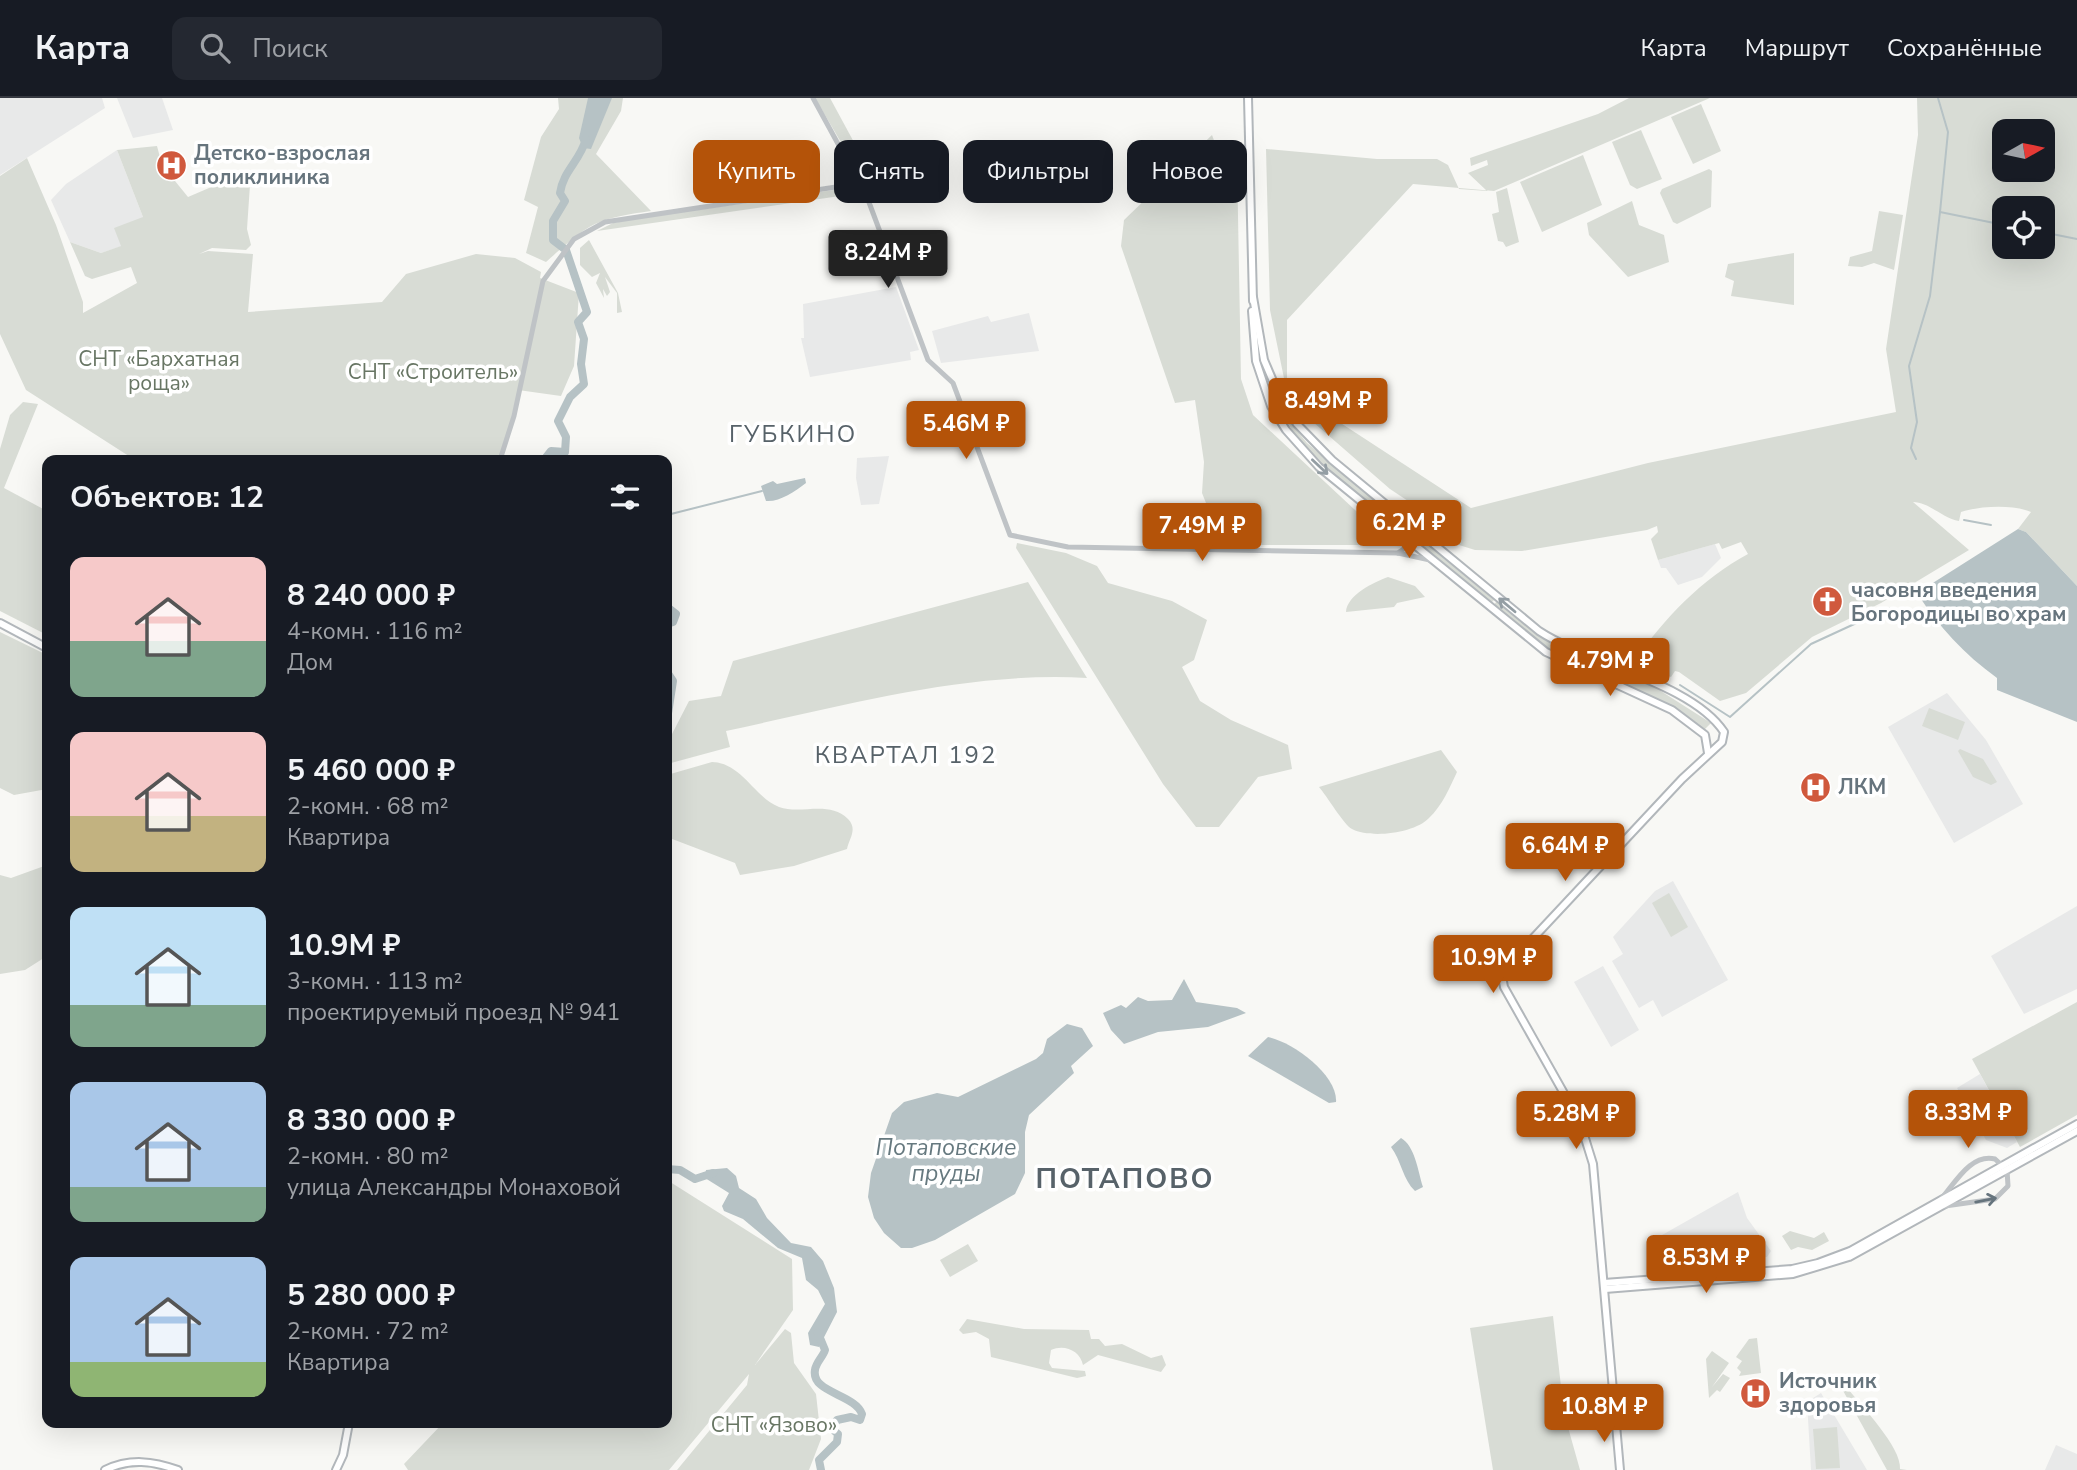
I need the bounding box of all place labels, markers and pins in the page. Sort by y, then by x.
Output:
place label: Детско-взрослая поликлиника [194,139,370,191]
hospital icon: Детско-взрослая поликлиника [154,148,188,182]
pin: 8.24M ₽ [823,230,953,290]
pin: 8.49M ₽ [1263,378,1393,438]
pin: 5.46M ₽ [901,402,1031,461]
pin: 6.2M ₽ [1352,500,1466,560]
pin: 7.49M ₽ [1137,504,1267,563]
place label: часовня введения Богородицы во храм [1851,576,2066,628]
church icon: часовня введения Богородицы во храм [1811,585,1845,619]
pin: 4.79M ₽ [1545,638,1675,698]
hospital icon: ЛКМ [1798,770,1832,804]
place label: ЛКМ [1838,773,1886,801]
pin: 6.64M ₽ [1500,824,1630,883]
pin: 10.9M ₽ [1428,936,1558,995]
pin: 8.33M ₽ [1903,1090,2033,1150]
pin: 5.28M ₽ [1511,1091,1641,1151]
pin: 8.53M ₽ [1641,1236,1771,1295]
place label: Источник здоровья [1779,1367,1877,1419]
hospital icon: Источник здоровья [1739,1376,1773,1410]
pin: 10.8M ₽ [1539,1384,1669,1444]

